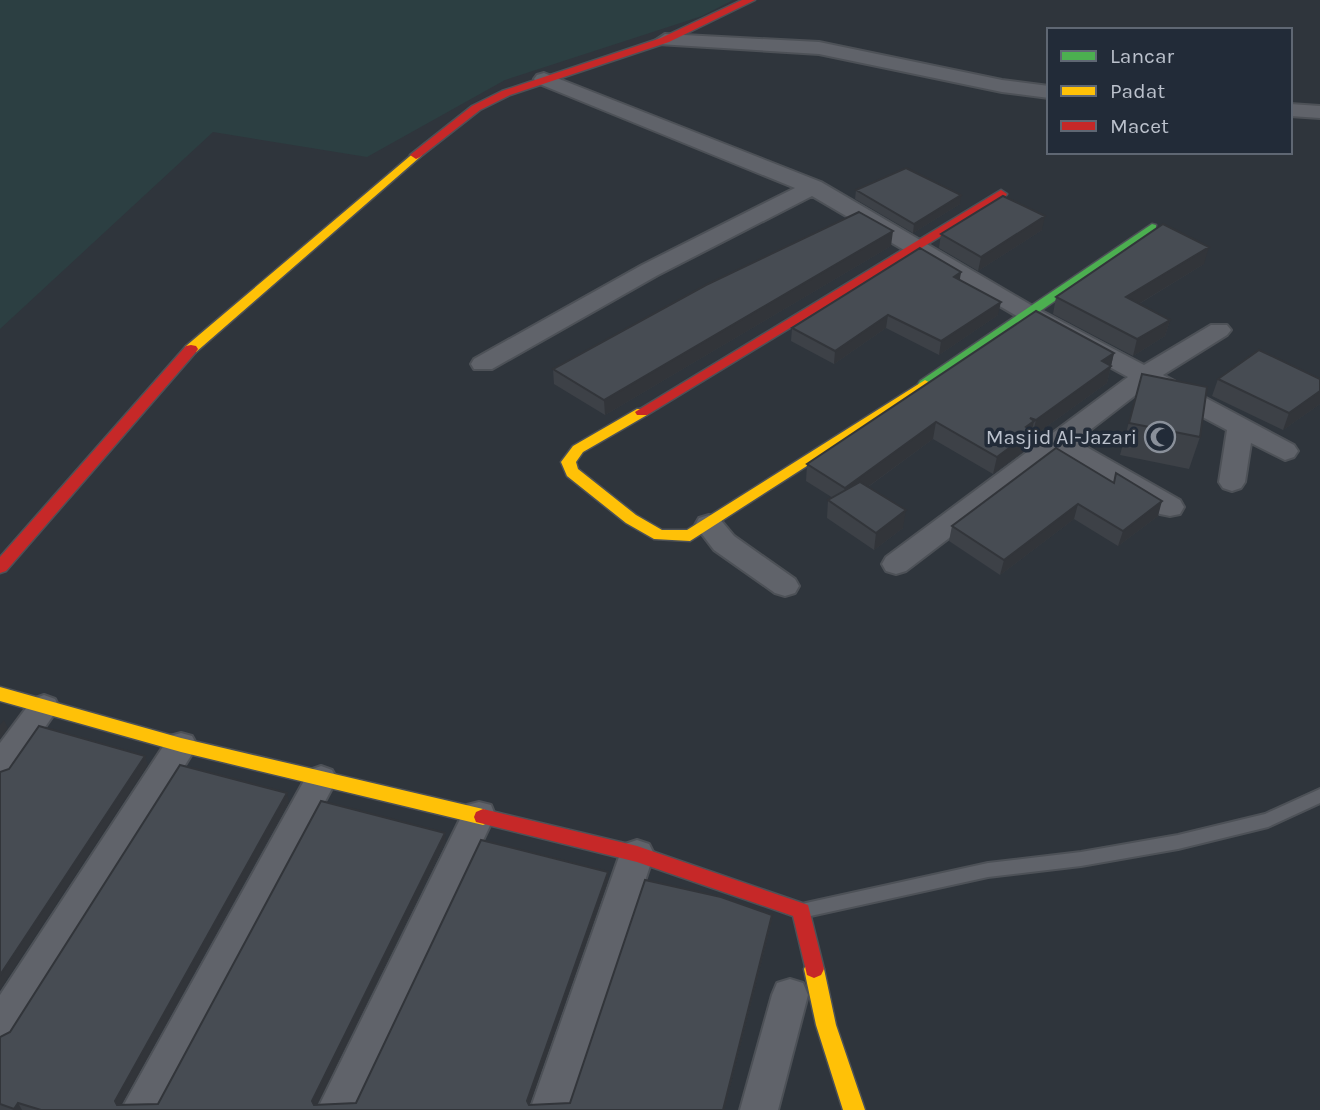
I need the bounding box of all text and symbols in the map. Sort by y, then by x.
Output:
legend [1047,28,1292,154]
text: Lancar [1110,44,1174,68]
text: Padat [1110,79,1165,103]
text: Macet [1110,114,1169,138]
mosque icon: Masjid Al-Jazari [1143,420,1177,454]
place label: Masjid Al-Jazari [986,425,1137,449]

